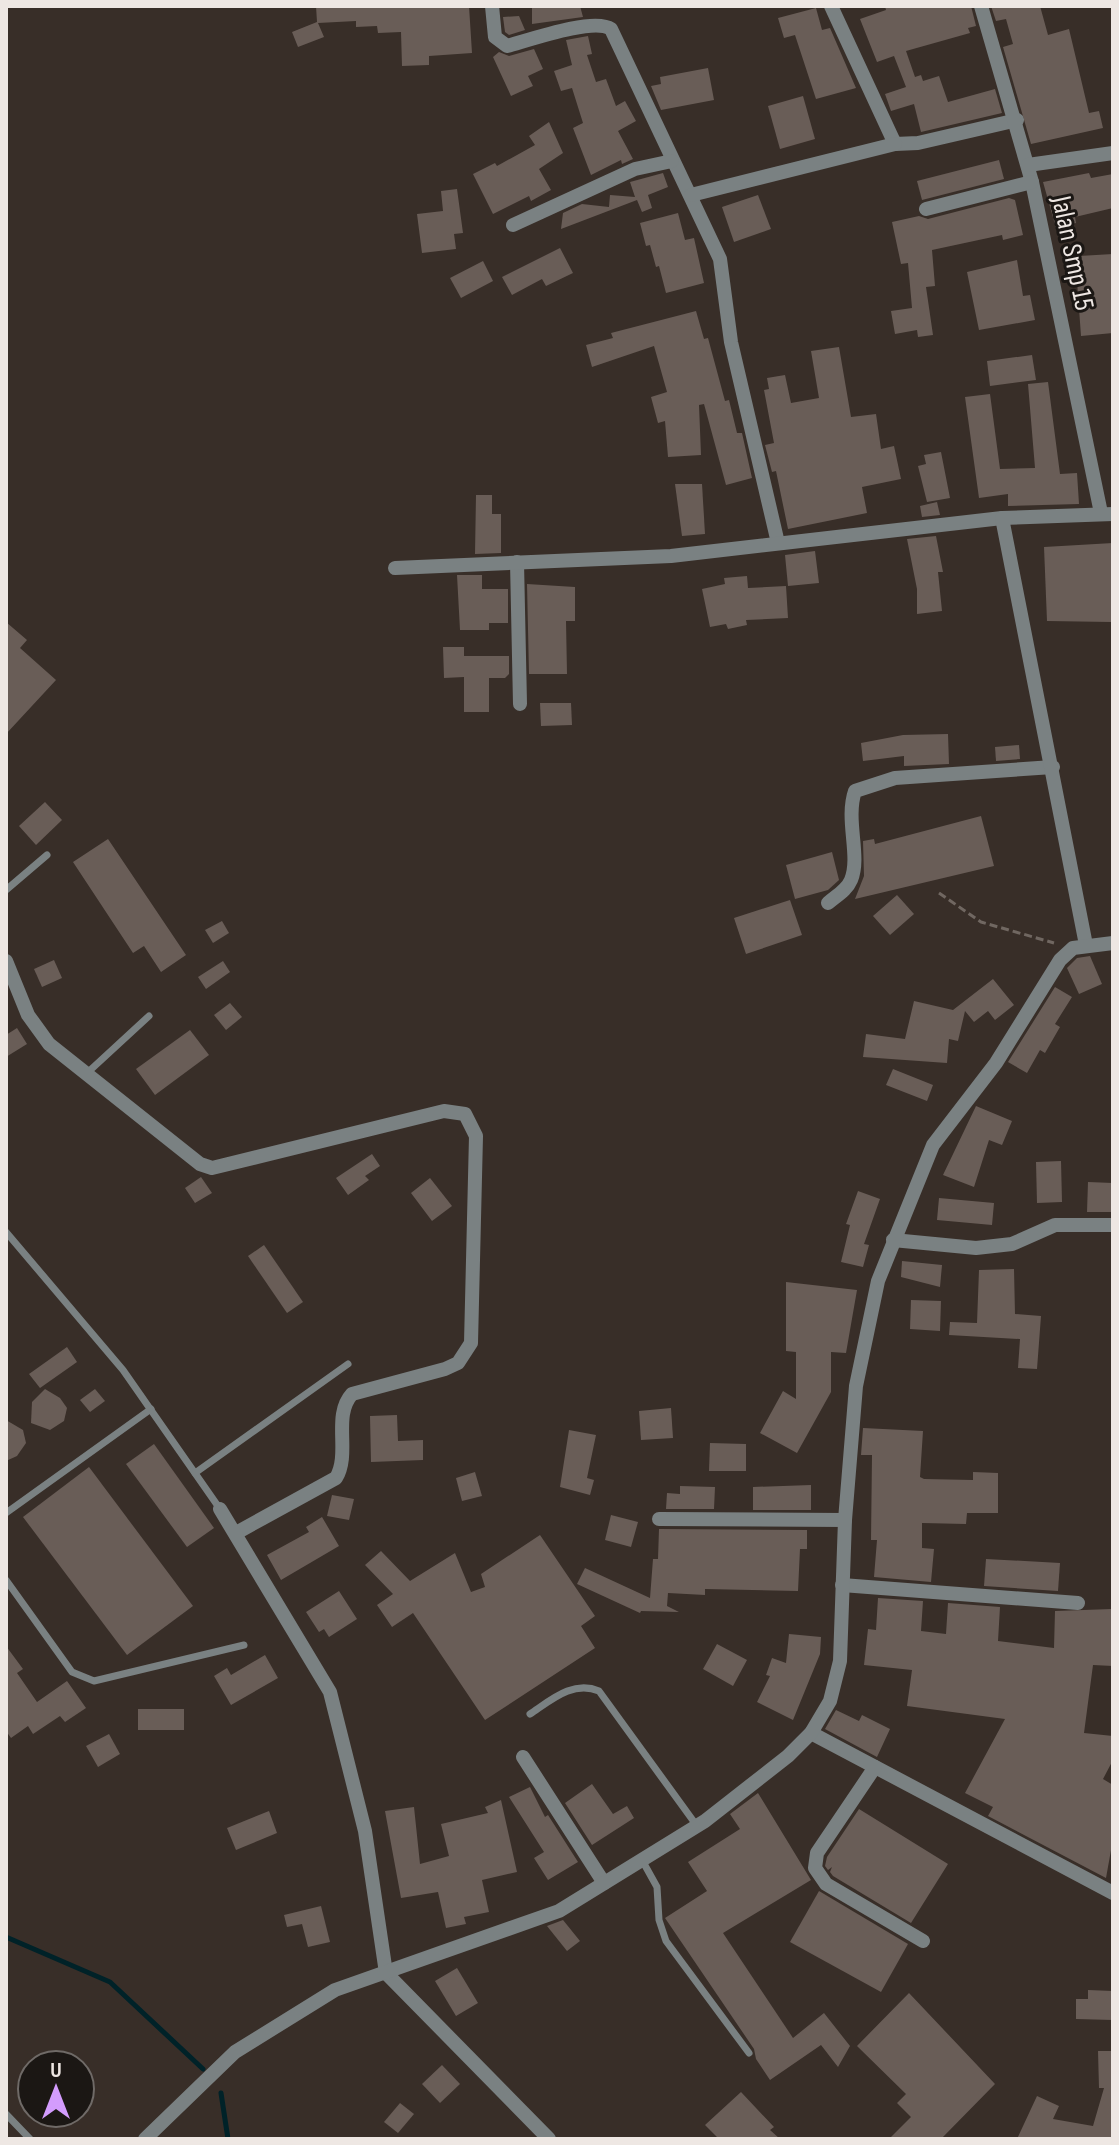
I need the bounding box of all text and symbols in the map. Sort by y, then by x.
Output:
street label: Jalan Smp 15 [1044,192,1101,313]
north arrow [16,2049,96,2129]
text: U [50,2057,62,2084]

